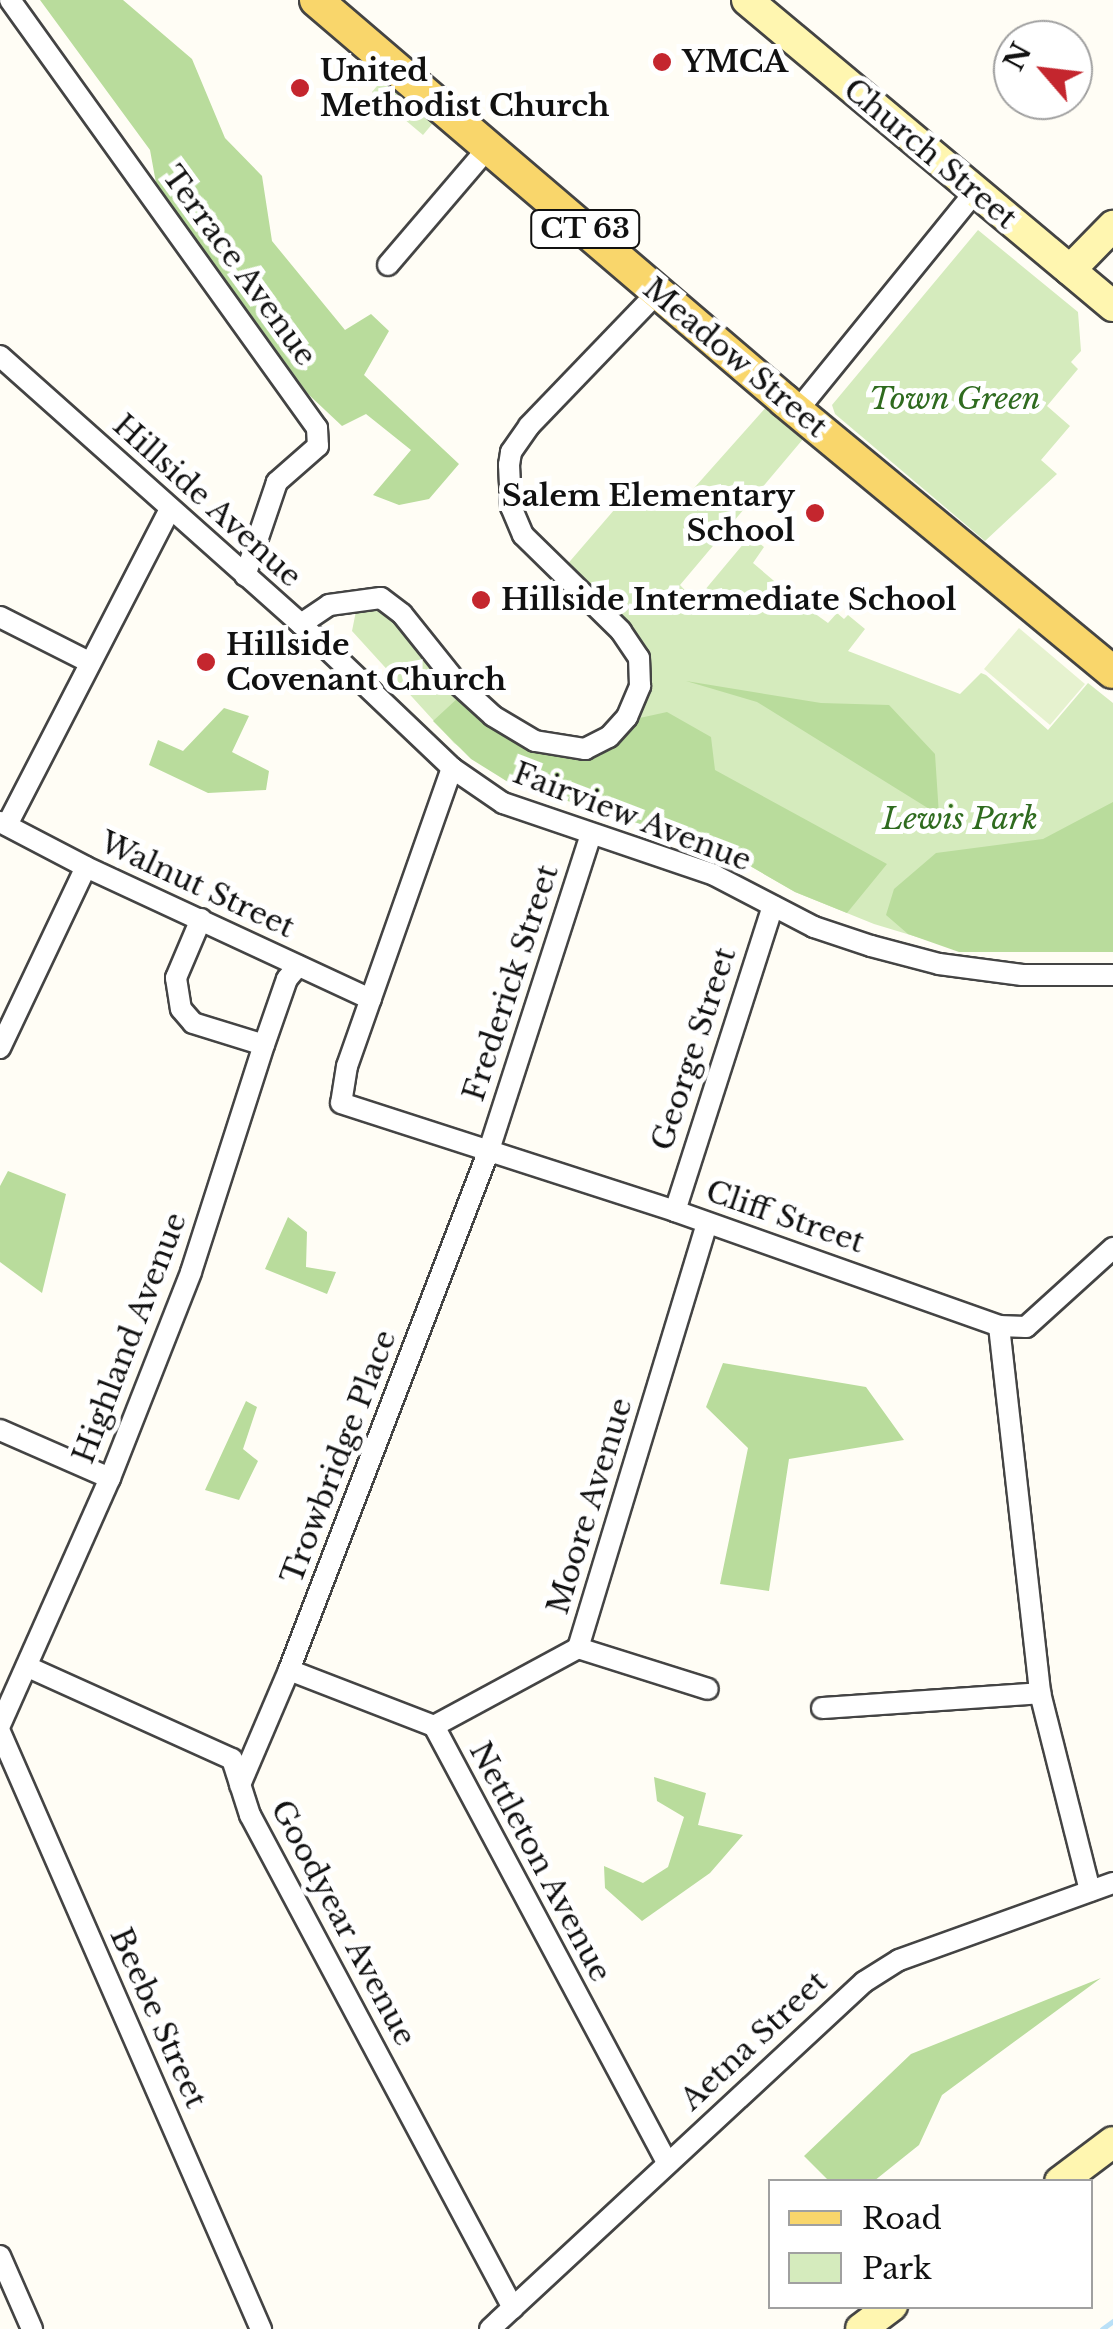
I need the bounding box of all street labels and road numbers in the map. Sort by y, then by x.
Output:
street label: Church Street [836,71,1024,237]
street label: Terrace Avenue [154,159,324,373]
road number: CT 63 [528,206,642,252]
street label: Meadow Street [636,270,834,446]
street label: Hillside Avenue [105,407,309,595]
street label: Fairview Avenue [507,755,757,879]
street label: Walnut Street [94,824,300,946]
street label: Frederick Street [456,860,566,1106]
street label: George Street [644,943,744,1155]
street label: Cliff Street [701,1173,869,1261]
street label: Highland Avenue [65,1207,195,1469]
street label: Trowbridge Place [274,1325,404,1589]
street label: Moore Avenue [540,1393,640,1619]
street label: Nettleton Avenue [461,1735,619,1989]
street label: Goodyear Avenue [263,1793,423,2053]
street label: Beebe Street [102,1922,214,2114]
street label: Aetna Street [673,1964,835,2118]

